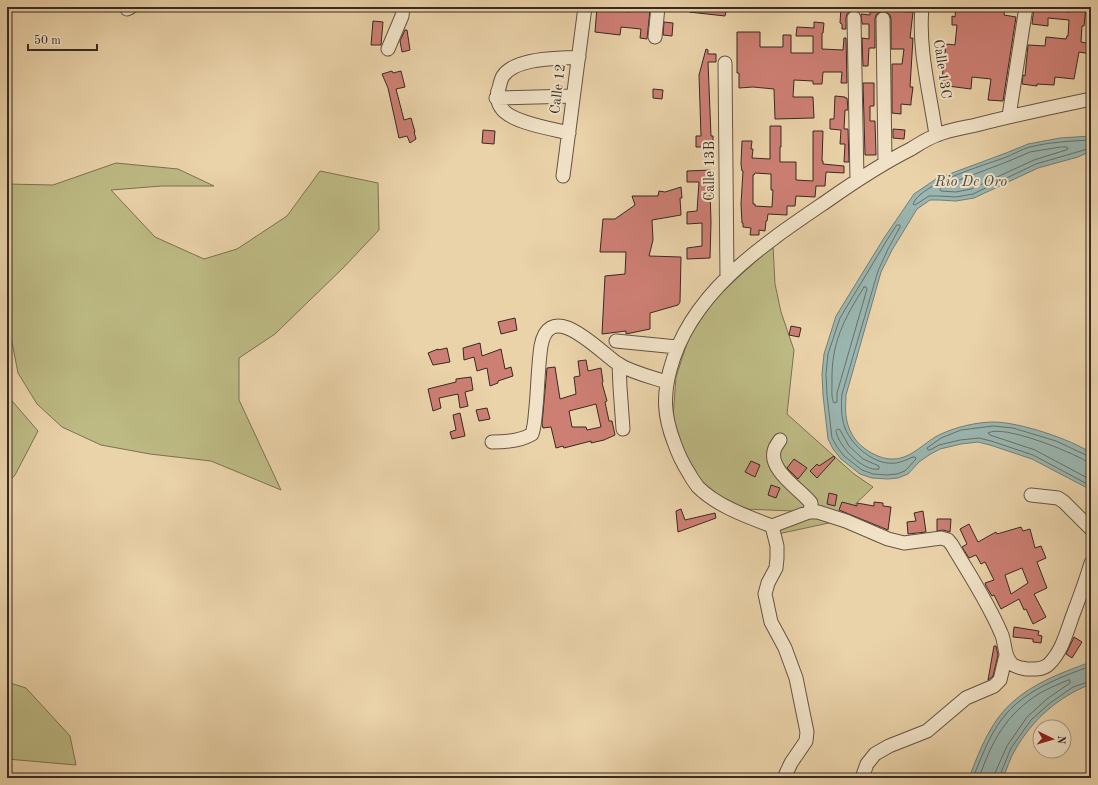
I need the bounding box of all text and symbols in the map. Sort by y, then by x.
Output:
scale bar [28,26,97,52]
text: 50 m [34,34,61,47]
street label: Calle 13C [931,38,953,100]
street label: Calle 12 [548,63,568,115]
street label: Calle 13B [703,141,717,201]
water label: Rio De Oro [934,175,1007,190]
north arrow [1032,719,1072,759]
text: N [1055,735,1066,745]

